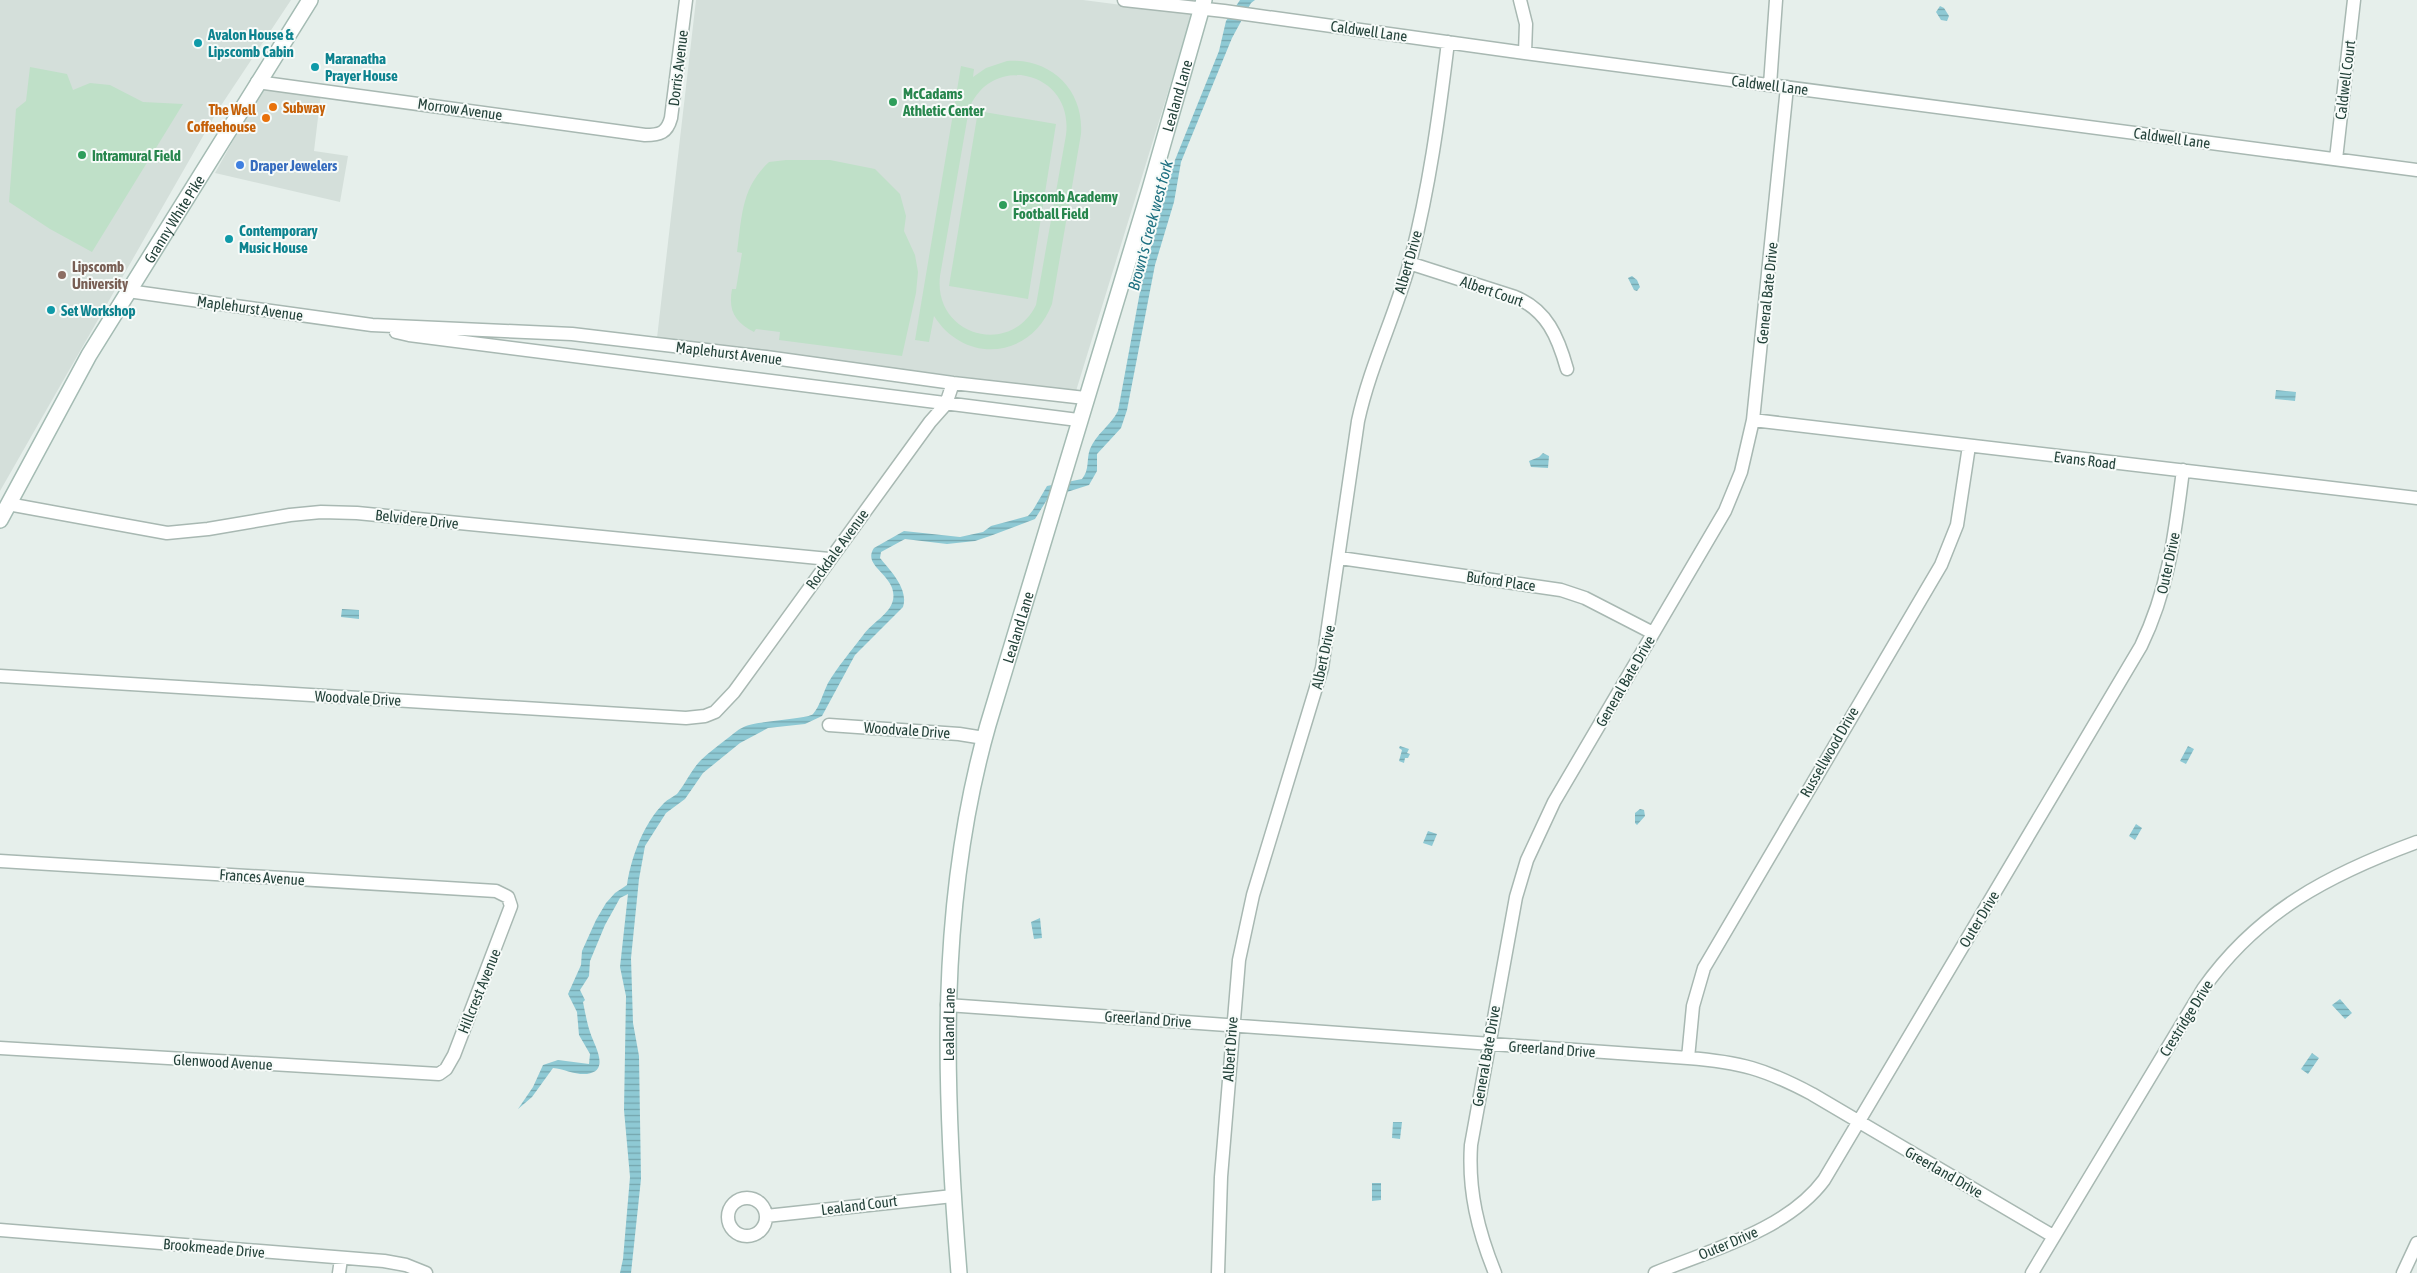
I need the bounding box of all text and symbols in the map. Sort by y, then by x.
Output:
street label: Caldwell Lane [1330,17,1409,45]
place label: Avalon House & Lipscomb Cabin [207,26,294,60]
street label: Dorris Avenue [665,29,691,107]
marker: Avalon House & Lipscomb Cabin [192,37,204,49]
street label: Caldwell Court [2332,39,2358,121]
place label: Maranatha Prayer House [325,50,398,84]
street label: Lealand Lane [1158,57,1195,133]
marker: Maranatha Prayer House [309,61,321,73]
street label: Caldwell Lane [1731,72,1810,98]
place label: McCadams Athletic Center [902,85,985,119]
street label: Morrow Avenue [417,95,504,123]
marker: McCadams Athletic Center [887,96,899,108]
place label: Subway [283,99,326,116]
place label: The Well Coffeehouse [187,101,257,135]
marker: Subway [267,101,279,113]
marker: The Well Coffeehouse [260,112,272,124]
street label: Caldwell Lane [2133,124,2212,152]
place label: Intramural Field [92,147,181,164]
marker: Intramural Field [76,149,88,161]
place label: Draper Jewelers [250,157,338,174]
water label: Brown's Creek west fork [1124,157,1176,292]
marker: Draper Jewelers [234,159,246,171]
street label: Granny White Pike [140,172,208,266]
place label: Lipscomb Academy Football Field [1013,188,1119,222]
marker: Lipscomb Academy Football Field [997,199,1009,211]
place label: Contemporary Music House [239,222,319,256]
street label: Albert Drive [1391,228,1425,296]
marker: Contemporary Music House [223,233,235,245]
street label: General Bate Drive [1753,241,1781,345]
place label: Lipscomb University [72,258,129,292]
marker: Lipscomb University [56,269,68,281]
street label: Albert Court [1458,272,1526,310]
street label: Maplehurst Avenue [196,292,304,324]
place label: Set Workshop [61,302,136,319]
marker: Set Workshop [45,304,57,316]
street label: Maplehurst Avenue [675,338,783,368]
street label: Evans Road [2053,448,2117,472]
street label: Belvidere Drive [374,506,460,532]
street label: Rockdale Avenue [802,506,872,592]
street label: Outer Drive [2153,530,2183,595]
street label: Buford Place [1465,568,1537,594]
street label: Lealand Lane [999,589,1036,665]
street label: Albert Drive [1308,623,1338,691]
street label: General Bate Drive [1592,632,1658,730]
street label: Woodvale Drive [314,687,402,709]
street label: Russellwood Drive [1796,704,1862,800]
street label: Woodvale Drive [863,719,951,742]
street label: Frances Avenue [219,866,305,888]
street label: Outer Drive [1956,888,2002,950]
street label: Hillcrest Avenue [454,946,504,1036]
street label: Crestridge Drive [2156,977,2216,1059]
street label: Lealand Lane [940,987,958,1061]
street label: General Bate Drive [1469,1004,1503,1108]
street label: Greerland Drive [1104,1007,1192,1031]
street label: Albert Drive [1219,1016,1241,1082]
street label: Greerland Drive [1508,1037,1596,1061]
street label: Glenwood Avenue [173,1051,273,1073]
street label: Greerland Drive [1902,1143,1986,1201]
street label: Lealand Court [820,1192,898,1218]
street label: Outer Drive [1696,1223,1760,1263]
street label: Brookmeade Drive [162,1235,266,1261]

